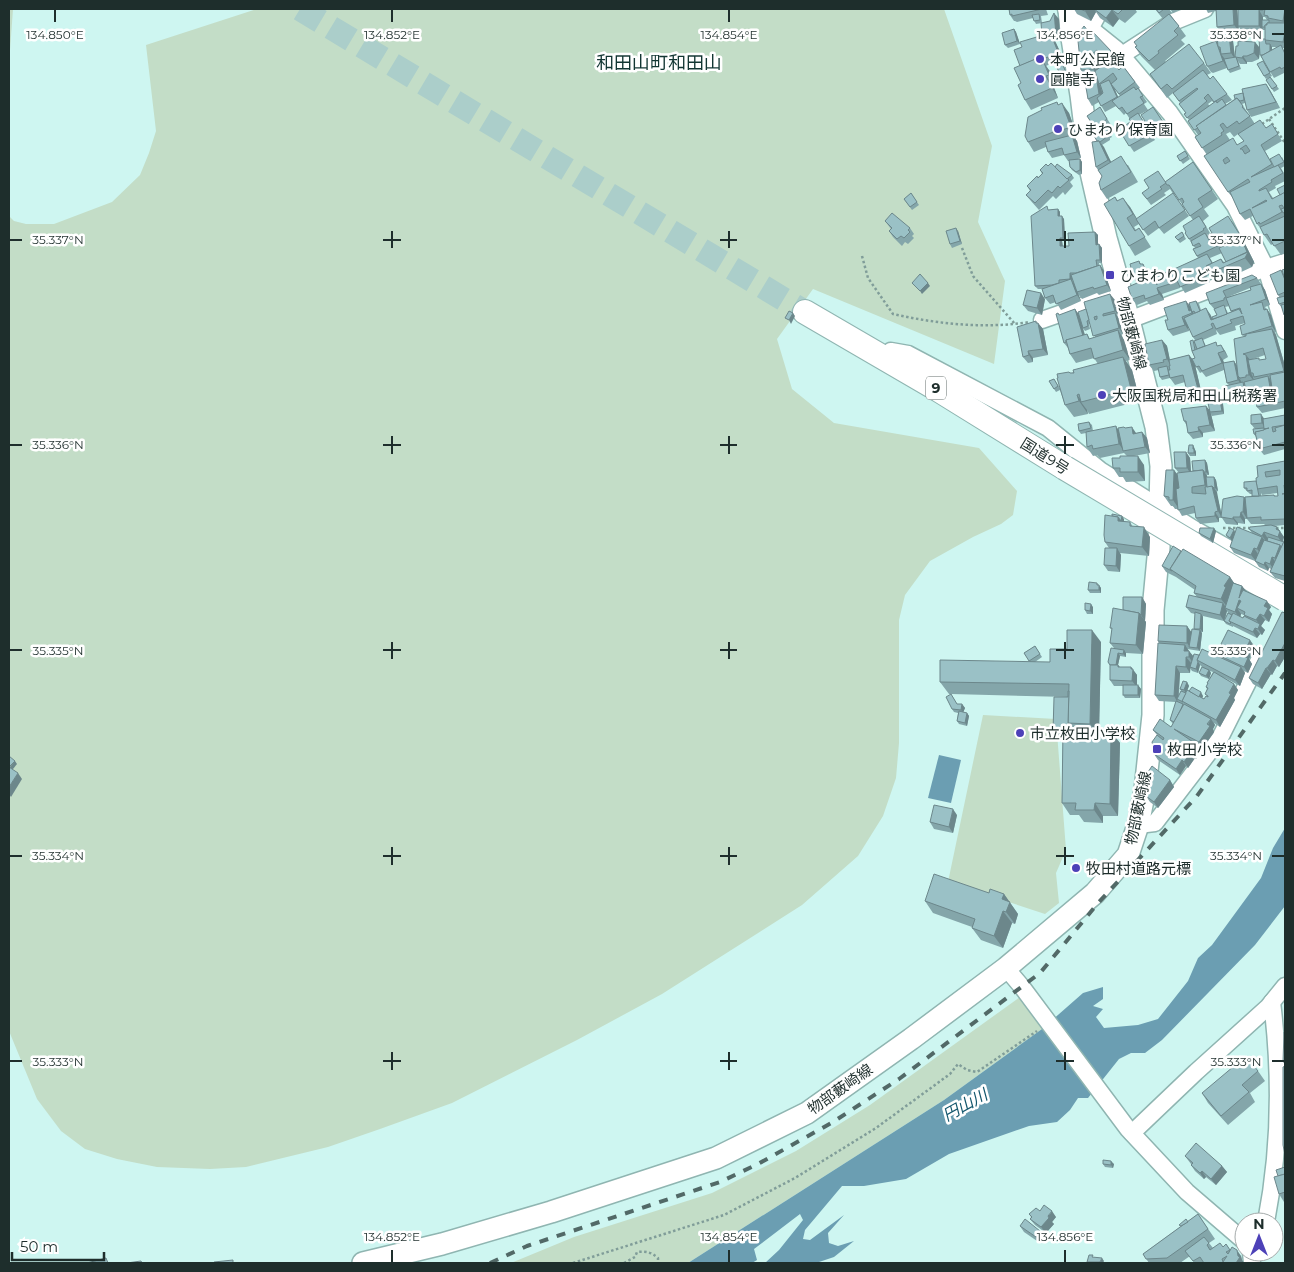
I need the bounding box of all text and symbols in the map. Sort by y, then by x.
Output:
text: 134.850°E [26,27,84,42]
text: 134.852°E [364,27,420,42]
text: 134.854°E [700,27,758,42]
text: 134.856°E [1037,27,1093,42]
text: 35.338°N [1210,27,1262,42]
place label: 本町公民館 [1050,50,1125,69]
district label: 和田山町和田山 [596,52,722,74]
marker: 本町公民館 [1034,53,1046,65]
place label: 圓龍寺 [1050,70,1095,89]
marker: 圓龍寺 [1034,73,1046,85]
place label: ひまわり保育園 [1068,120,1173,139]
marker: ひまわり保育園 [1052,123,1064,135]
text: 35.337°N [32,232,84,247]
text: 35.337°N [1210,232,1262,247]
place label: ひまわりこども園 [1120,266,1240,285]
marker: ひまわりこども園 [1104,269,1116,281]
street label: 物部藪崎線 [1113,294,1151,372]
road number: 9 [926,376,946,399]
place label: 大阪国税局和田山税務署 [1112,386,1277,405]
marker: 大阪国税局和田山税務署 [1096,389,1108,401]
street label: 国道9号 [1017,434,1073,478]
text: 35.336°N [32,437,84,452]
text: 35.336°N [1210,437,1262,452]
text: 35.335°N [33,643,83,658]
text: 35.335°N [1211,643,1261,658]
place label: 市立枚田小学校 [1030,724,1135,743]
marker: 市立枚田小学校 [1014,727,1026,739]
place label: 枚田小学校 [1167,740,1242,759]
marker: 枚田小学校 [1151,743,1163,755]
street label: 物部藪崎線 [1121,769,1155,847]
text: 35.334°N [32,848,84,863]
text: 35.334°N [1210,848,1262,863]
place label: 牧田村道路元標 [1086,859,1191,878]
marker: 牧田村道路元標 [1070,862,1082,874]
text: 35.333°N [33,1054,83,1069]
text: 35.333°N [1211,1054,1261,1069]
street label: 物部藪崎線 [804,1060,876,1118]
water label: 円山川 [939,1084,992,1125]
north arrow [1234,1212,1284,1262]
text: N [1253,1215,1265,1233]
text: 134.852°E [364,1229,420,1244]
text: 134.854°E [700,1229,758,1244]
text: 134.856°E [1037,1229,1093,1244]
scale bar [12,1230,105,1262]
text: 50 m [20,1237,58,1256]

